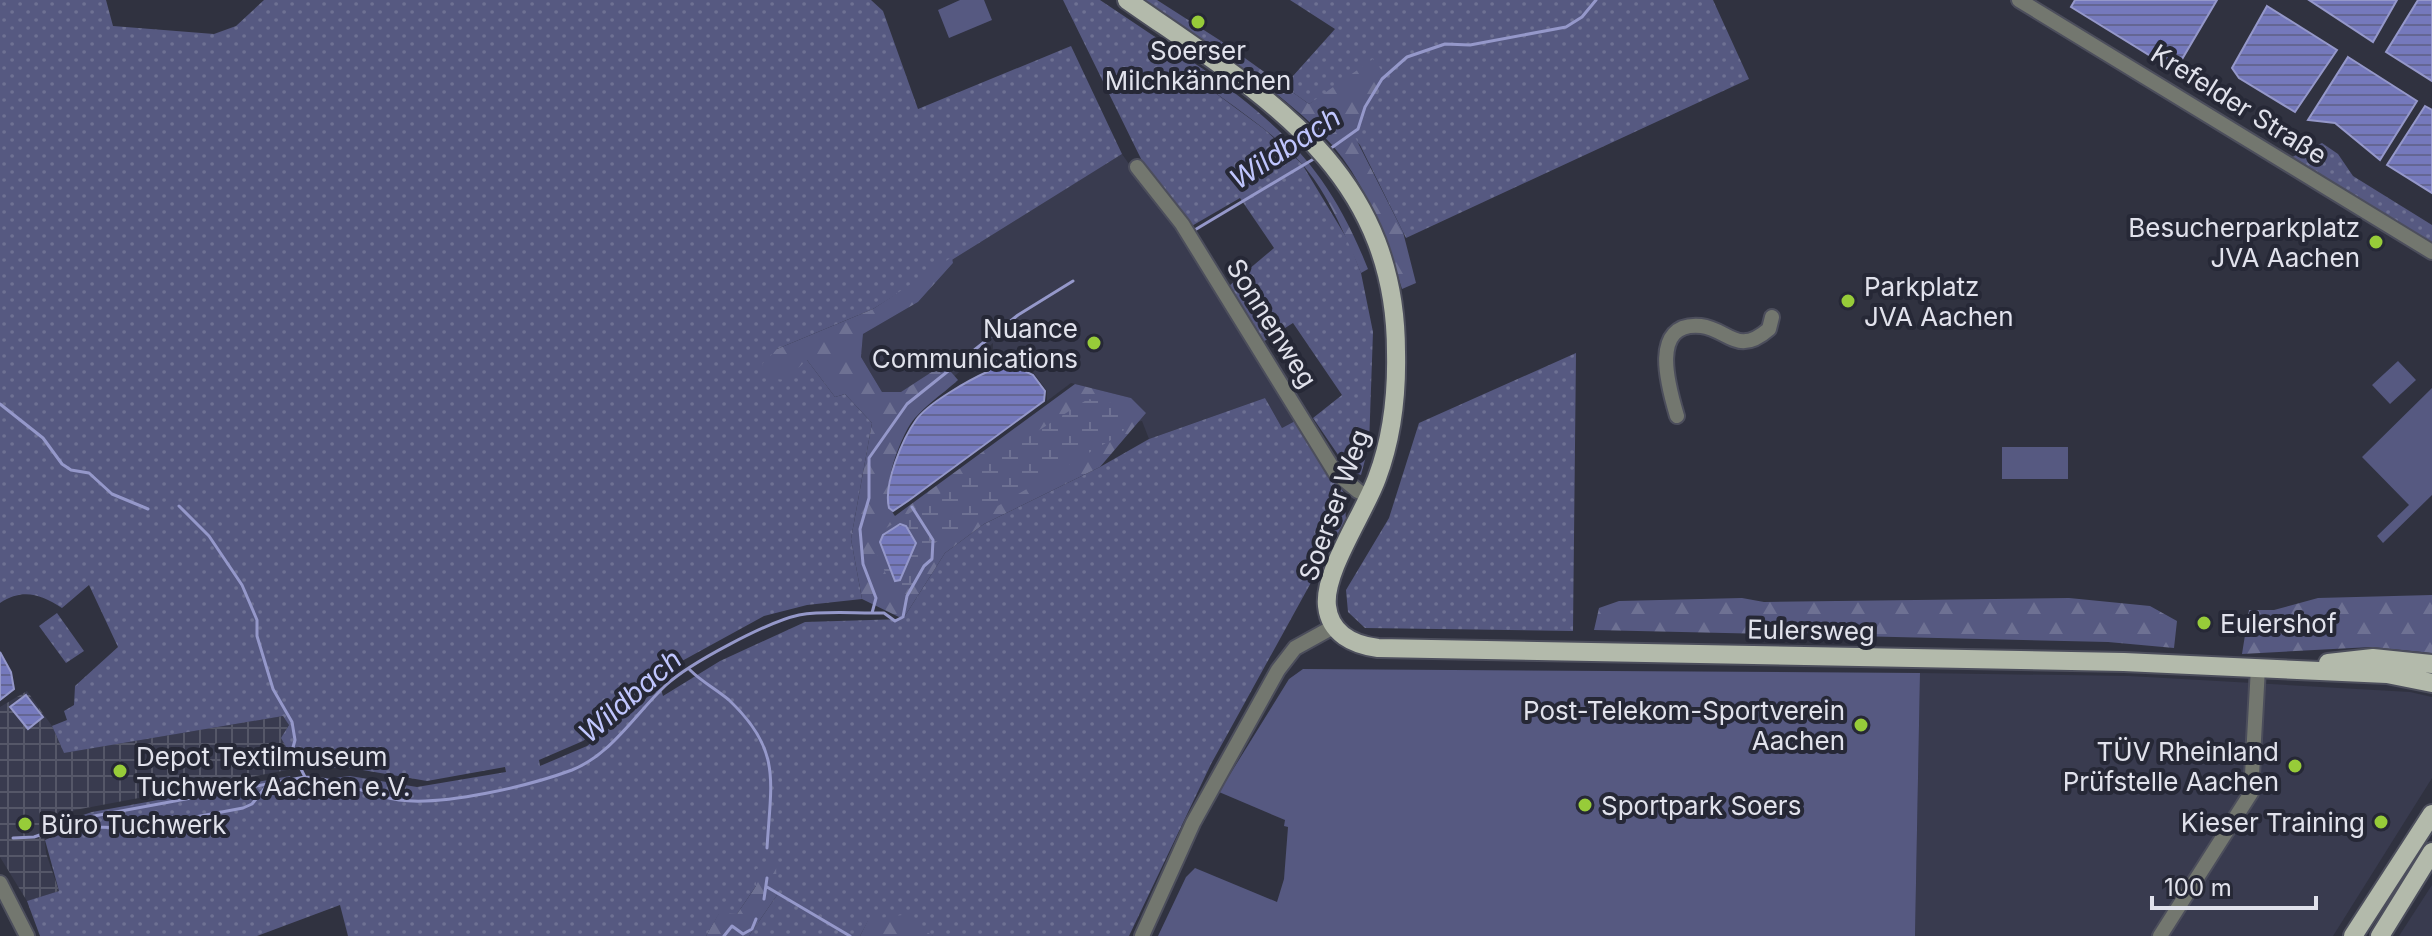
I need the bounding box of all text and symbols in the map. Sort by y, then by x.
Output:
marker: Soerser Milchkännchen [1189,13,1207,31]
place label: Soerser Milchkännchen [1105,35,1291,96]
street label: Krefelder Straße [2145,38,2333,170]
water label: Wildbach [1223,100,1347,196]
place label: Besucherparkplatz JVA Aachen [2128,212,2360,273]
marker: Besucherparkplatz JVA Aachen [2367,233,2385,251]
street label: Sonnenweg [1220,253,1324,393]
place label: Parkplatz JVA Aachen [1864,271,2014,332]
marker: Parkplatz JVA Aachen [1839,292,1857,310]
place label: Nuance Communications [872,313,1078,374]
marker: Nuance Communications [1085,334,1103,352]
street label: Soerser Weg [1292,425,1376,585]
place label: Eulershof [2220,608,2337,639]
street label: Eulersweg [1747,613,1875,647]
marker: Eulershof [2195,614,2213,632]
water label: Wildbach [572,642,688,750]
place label: Post-Telekom-Sportverein Aachen [1523,695,1845,756]
marker: Post-Telekom-Sportverein Aachen [1852,716,1870,734]
place label: TÜV Rheinland Prüfstelle Aachen [2063,736,2279,797]
place label: Depot Textilmuseum Tuchwerk Aachen e.V. [136,741,410,802]
marker: TÜV Rheinland Prüfstelle Aachen [2286,757,2304,775]
marker: Depot Textilmuseum Tuchwerk Aachen e.V. [111,762,129,780]
place label: Sportpark Soers [1601,790,1801,821]
marker: Sportpark Soers [1576,796,1594,814]
place label: Kieser Training [2181,807,2365,838]
place label: Büro Tuchwerk [41,809,227,840]
marker: Kieser Training [2372,813,2390,831]
marker: Büro Tuchwerk [16,815,34,833]
scale bar [2152,860,2316,910]
text: 100 m [2164,873,2232,902]

